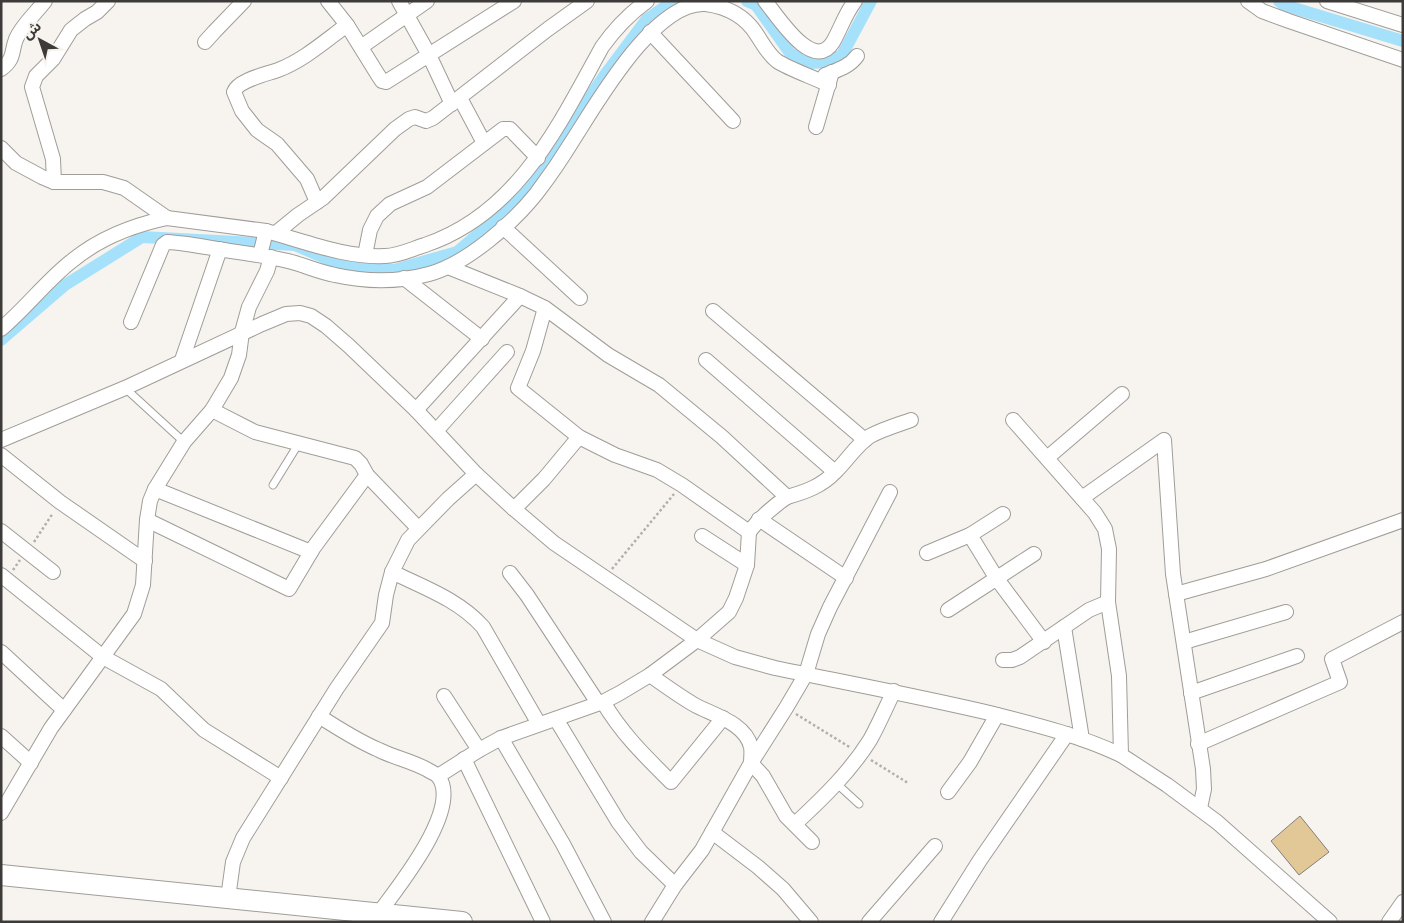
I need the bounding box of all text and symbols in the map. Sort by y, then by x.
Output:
north arrow [15,15,65,65]
text: ش [19,18,44,42]

